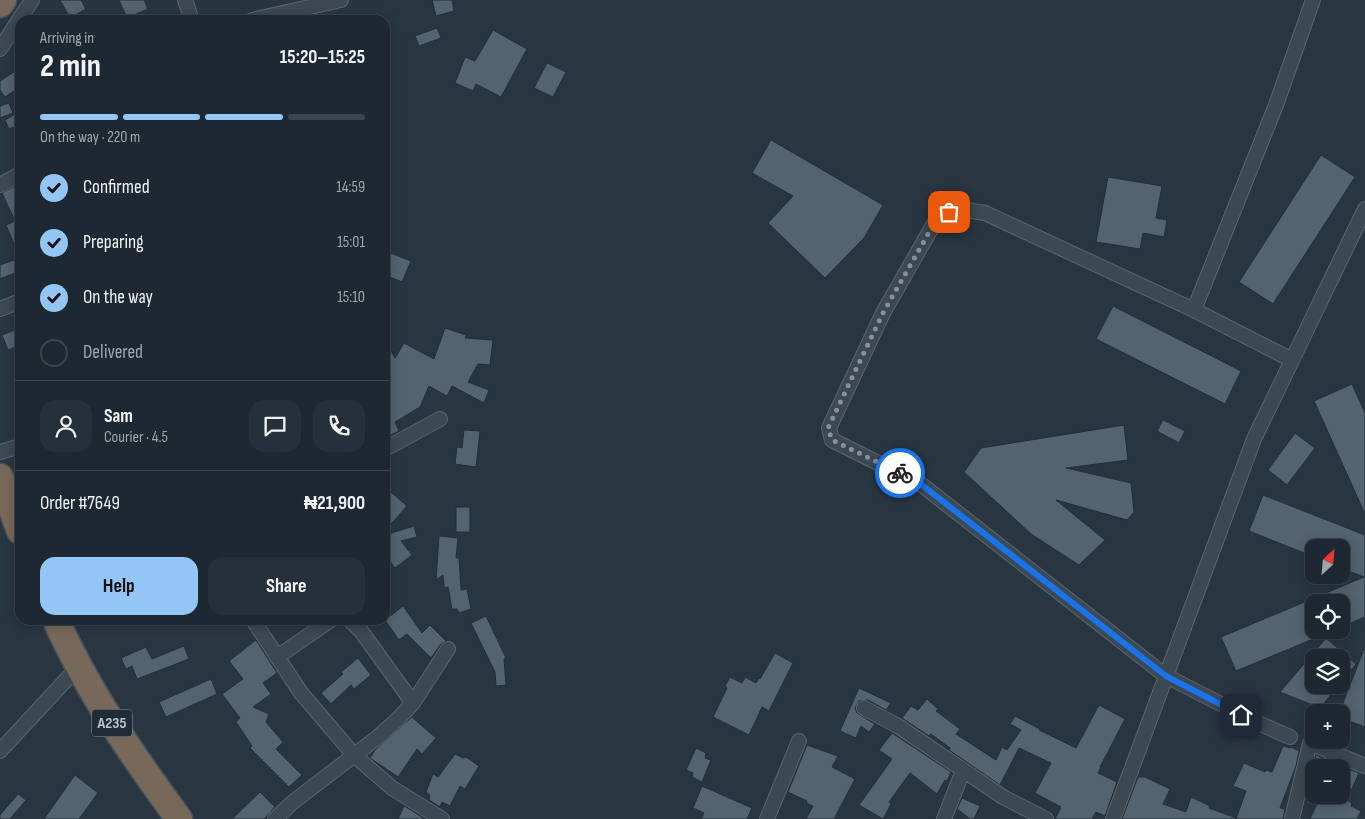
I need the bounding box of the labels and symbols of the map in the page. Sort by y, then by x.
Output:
pin [928,191,970,233]
courier [875,448,925,498]
north arrow [1305,539,1350,584]
pin [1220,694,1262,736]
road number: A235 [92,710,132,736]

